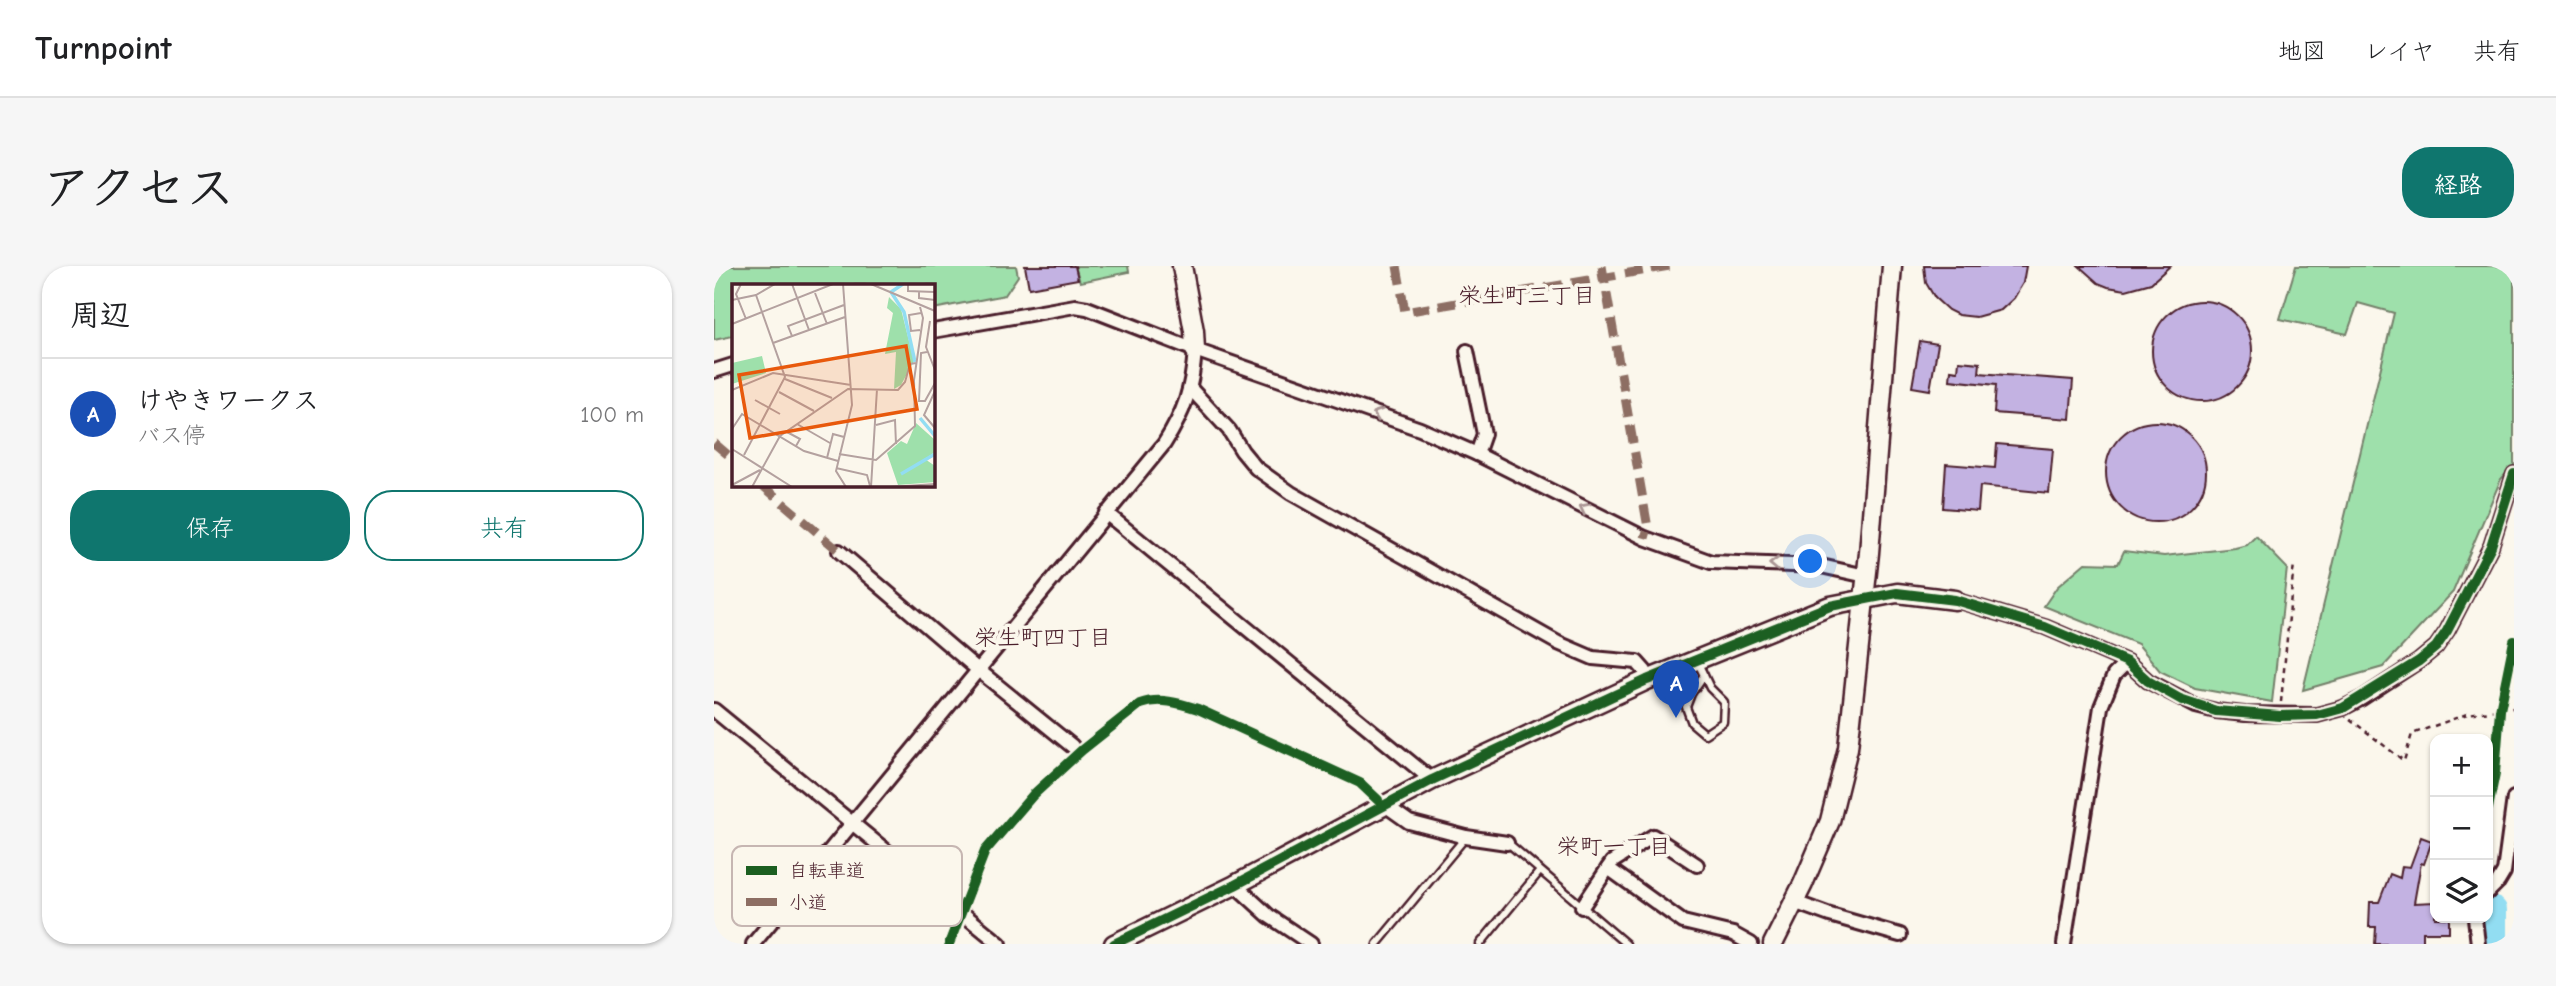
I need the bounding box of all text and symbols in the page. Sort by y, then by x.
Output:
text: Turnpoint [35,29,172,67]
text: 地図 [2278,37,2326,65]
text: レイヤ [2364,37,2435,65]
text: 共有 [2473,37,2521,65]
button: 経路 [2402,147,2514,218]
text: アクセス [42,160,235,216]
district label: 栄生町三丁目 [1458,282,1596,309]
inset map [732,284,934,486]
text: 周辺 [70,298,130,333]
text: けやきワークス [137,386,319,416]
text: A [87,401,99,428]
text: 100 m [580,401,644,428]
one-way arrow [1372,408,1384,422]
text: バス停 [137,422,206,449]
button: 保存 [70,490,350,561]
button: 共有 [364,490,644,561]
one-way arrow [1579,502,1591,516]
your location [1793,544,1827,578]
one-way arrow [1768,557,1779,572]
district label: 栄生町四丁目 [974,624,1112,651]
pin: A [1653,660,1699,718]
map controls [2430,734,2493,923]
button: + [2430,734,2493,797]
button: − [2430,797,2493,860]
district label: 栄町一丁目 [1557,833,1672,860]
legend [732,846,962,926]
text: 自転車道 [789,860,865,882]
button: layers [2430,860,2493,923]
text: 小道 [789,892,827,914]

